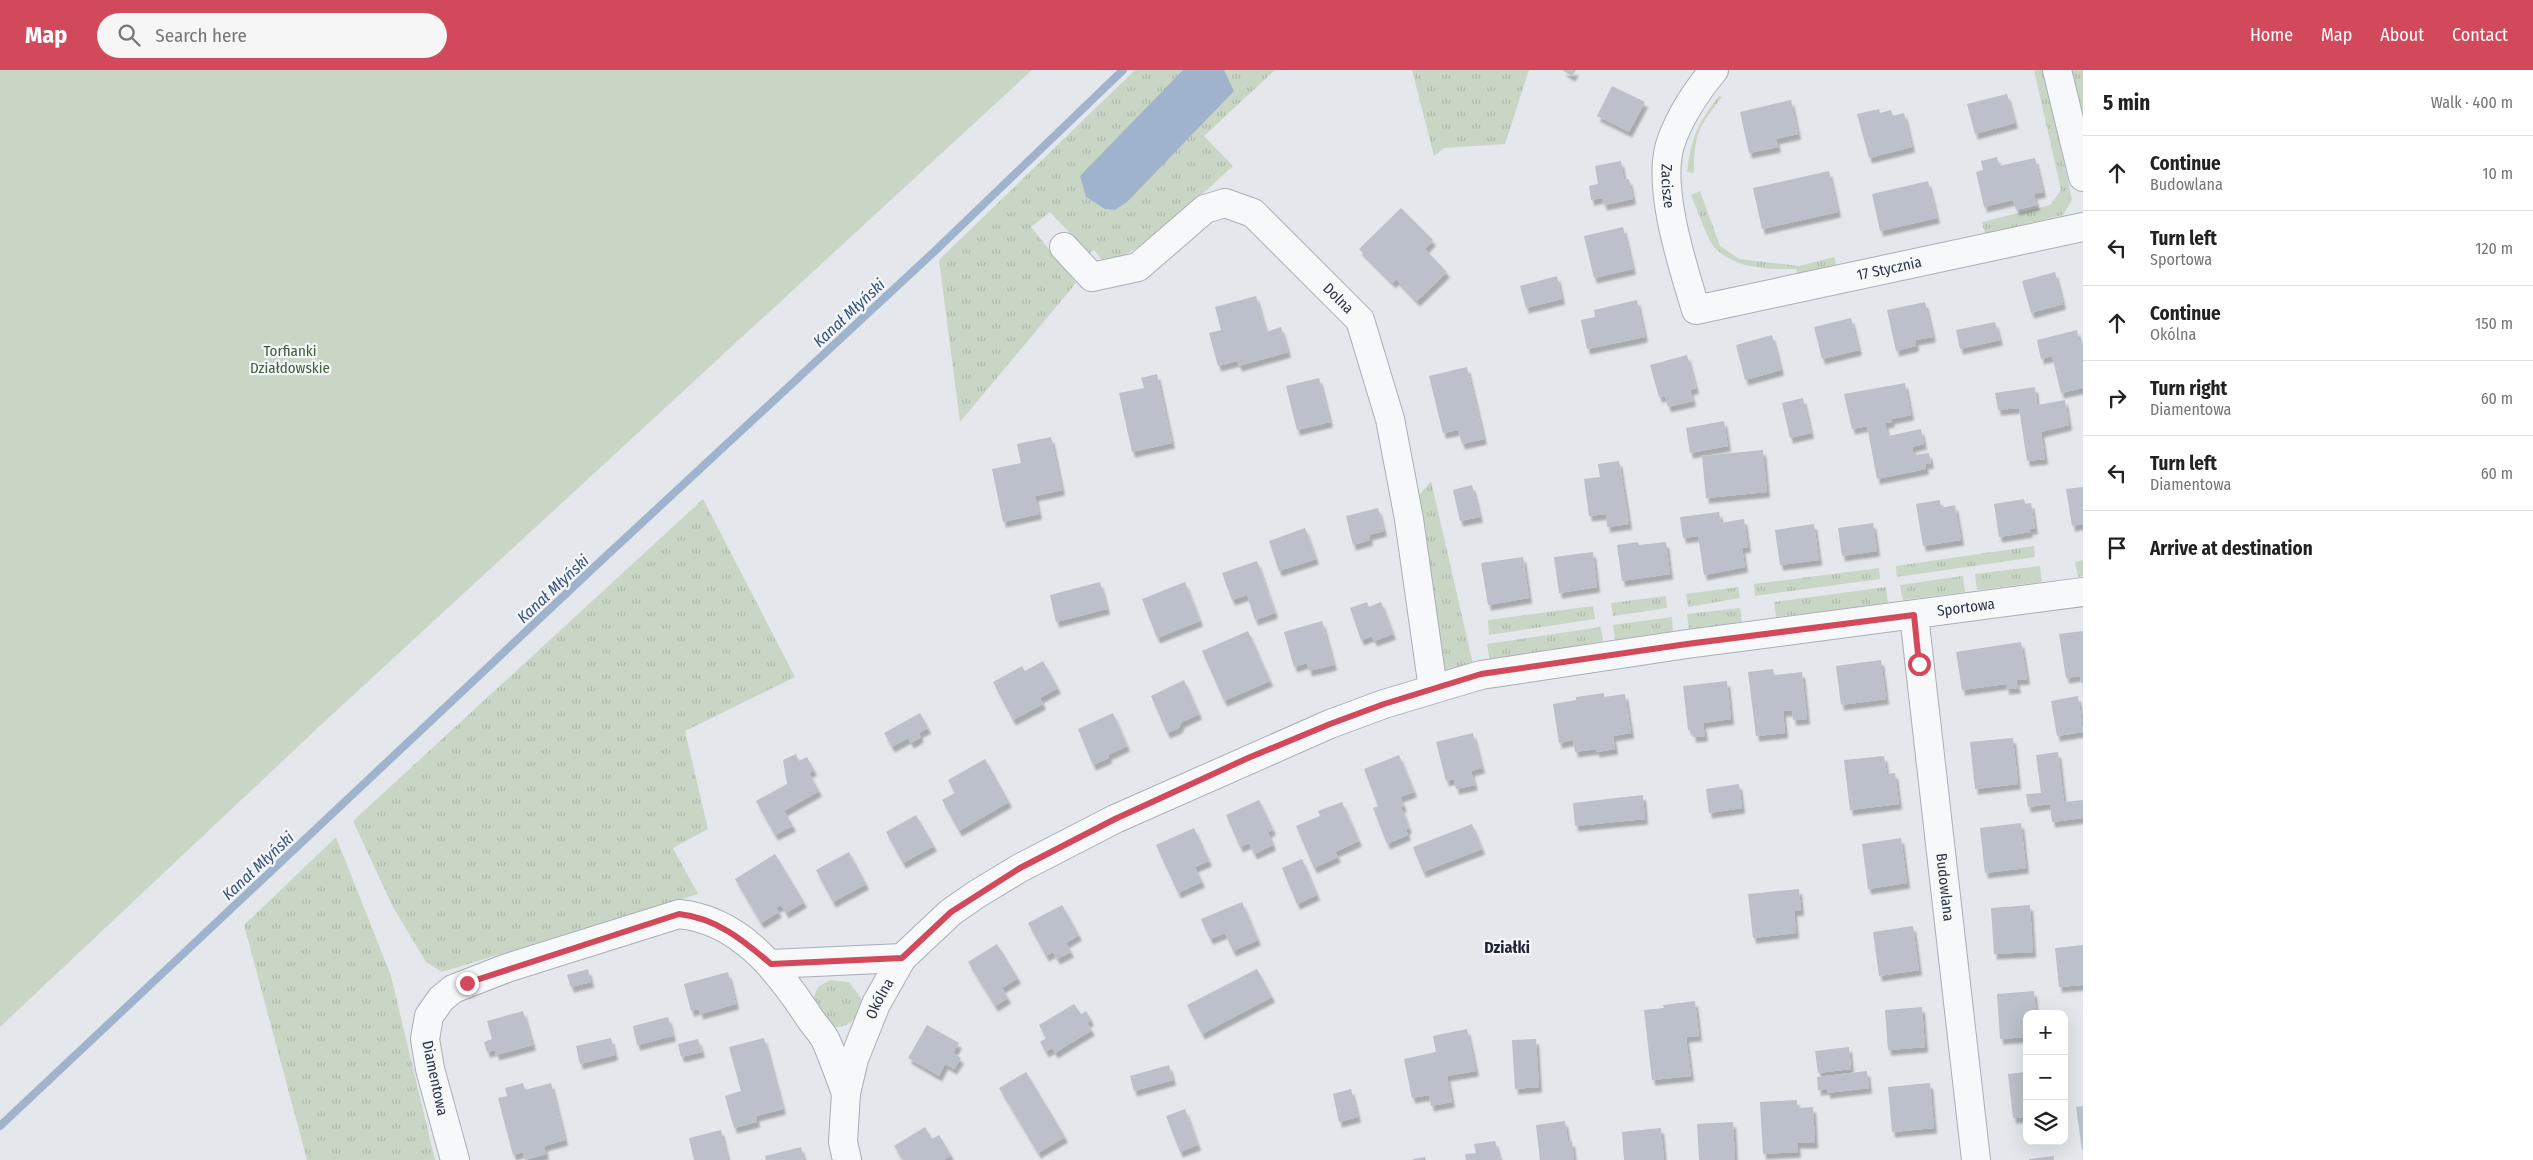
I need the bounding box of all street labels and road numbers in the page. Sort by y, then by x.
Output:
street label: Zacisze [1657,164,1678,209]
street label: 17 Stycznia [1855,253,1923,284]
street label: Dolna [1319,279,1357,317]
street label: Sportowa [1936,595,1996,620]
street label: Budowlana [1932,852,1958,922]
street label: Okólna [862,975,898,1022]
street label: Diamentowa [418,1039,452,1117]

